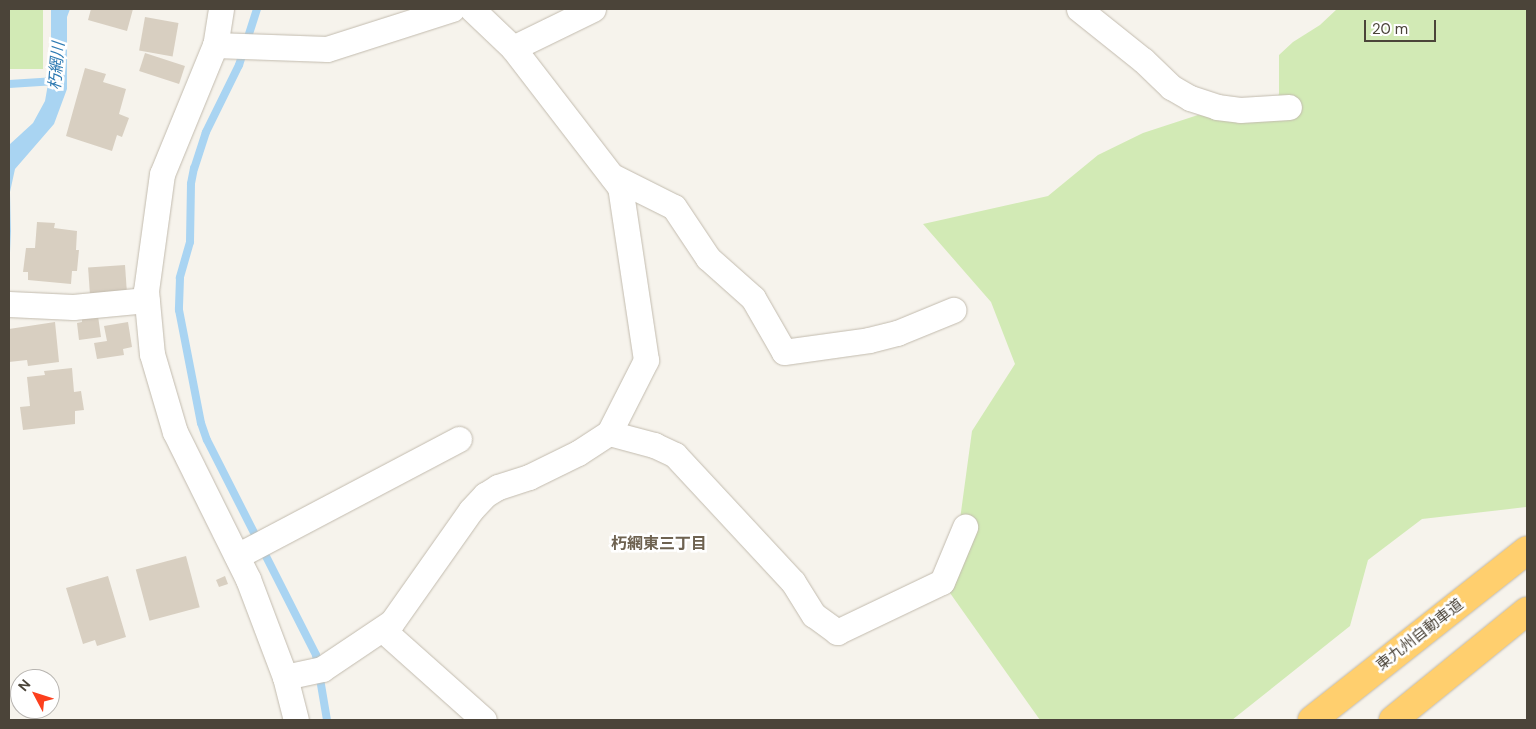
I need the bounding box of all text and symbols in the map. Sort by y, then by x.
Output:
scale bar [1366,10,1438,42]
text: 20 m [1372,19,1408,39]
water label: 朽網川 [45,41,69,91]
district label: 朽網東三丁目 [611,534,707,554]
street label: 東九州自動車道 [1373,596,1467,674]
north arrow [10,669,60,719]
text: N [14,675,34,695]

